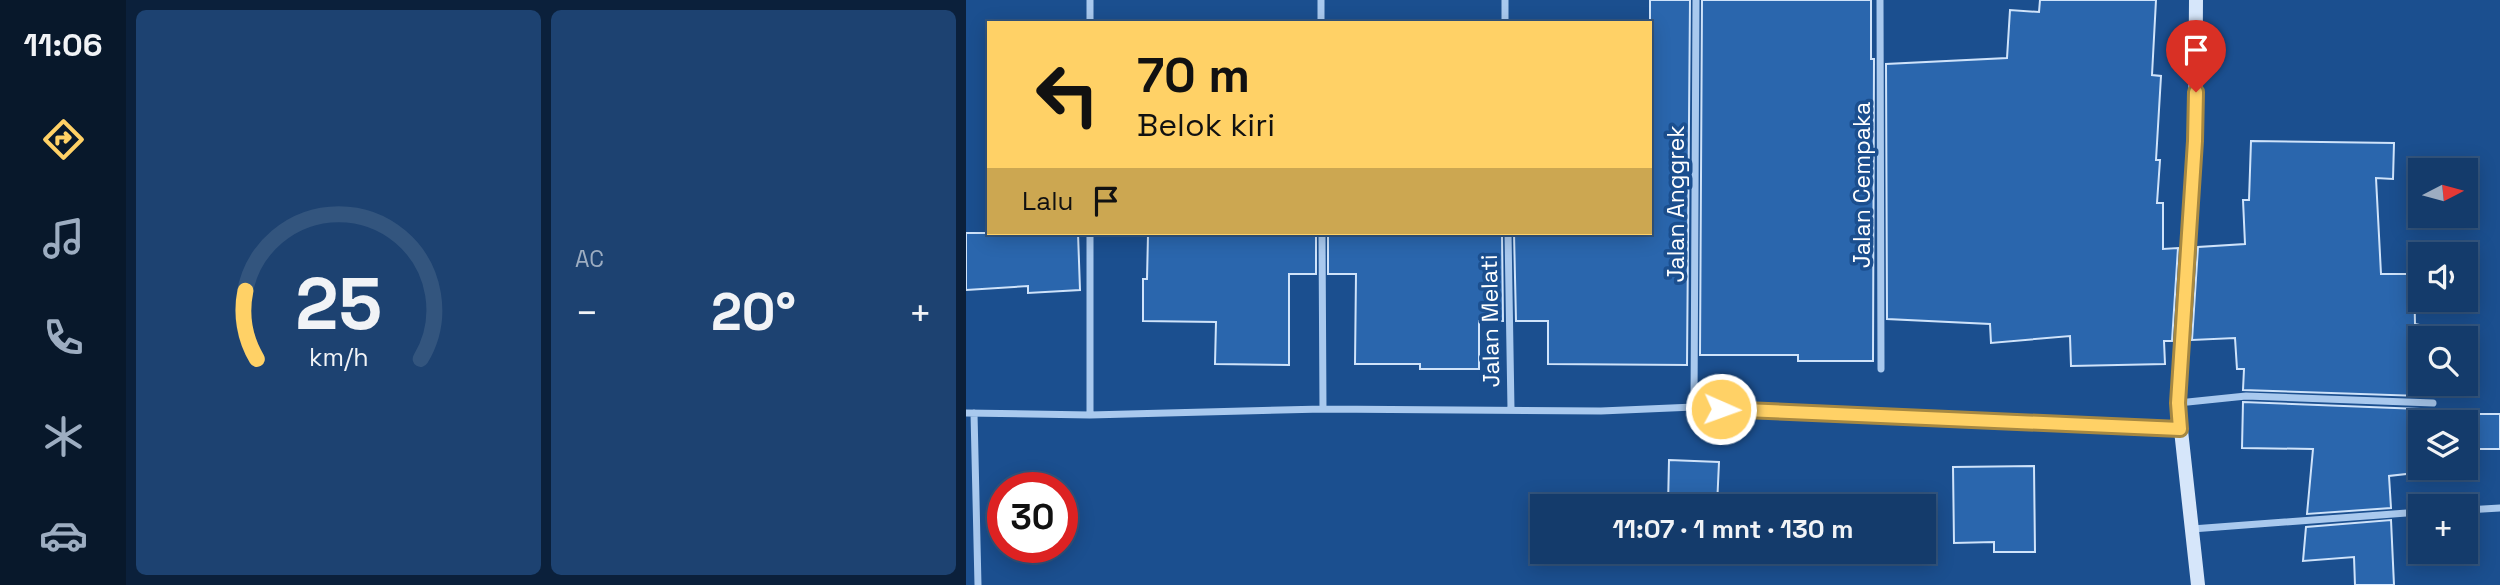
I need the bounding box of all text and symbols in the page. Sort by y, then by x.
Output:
pin [2166,20,2226,92]
text: 11:06 [24,25,102,65]
icon: arrive [2177,31,2215,69]
text: 70 m [1137,44,1250,106]
icon: left [1022,49,1113,140]
street label: Jalan Cempaka [1847,102,1877,268]
text: Belok kiri [1137,105,1275,145]
icon: directions [39,115,88,164]
street label: Jalan Anggrek [1661,125,1691,283]
north arrow [2408,158,2478,228]
map controls [2408,158,2478,564]
icon: arrive [1087,182,1125,220]
text: Lalu [1022,184,1073,218]
icon: music [39,214,88,263]
button: sound [2408,242,2478,312]
text: AC [575,244,604,274]
street label: Jalan Melati [1474,254,1506,388]
text: 25 [295,257,382,350]
text: 20° [711,279,796,345]
text: − [575,289,599,337]
text: + [908,289,932,337]
icon: phone [39,313,88,362]
button: search [2408,326,2478,396]
text: km/h [309,340,368,372]
position arrow [1684,372,1758,446]
button: layers [2408,410,2478,480]
icon: climate [39,412,88,461]
speed limit sign: 30 [987,472,1078,563]
button: + [2408,494,2478,564]
icon: car [39,511,88,560]
text: 11:07 · 1 mnt · 130 m [1612,512,1854,546]

